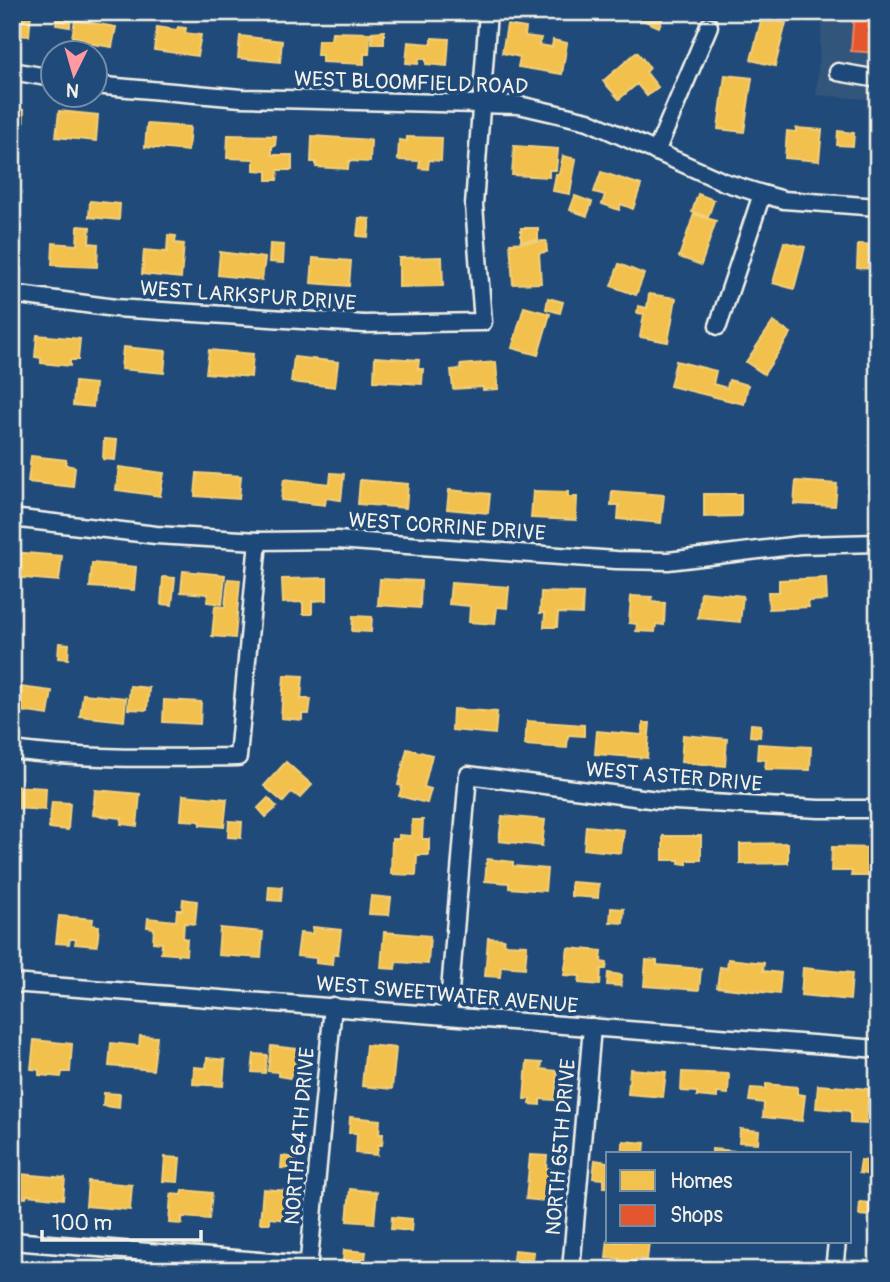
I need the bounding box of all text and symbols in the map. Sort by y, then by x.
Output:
north arrow [38,38,108,108]
street label: WEST BLOOMFIELD ROAD [294,65,528,101]
text: N [65,77,80,102]
street label: WEST LARKSPUR DRIVE [139,275,357,317]
street label: WEST CORRINE DRIVE [348,507,546,547]
street label: WEST ASTER DRIVE [585,756,764,798]
street label: WEST SWEETWATER AVENUE [315,970,579,1020]
street label: NORTH 64TH DRIVE [279,1046,321,1226]
street label: NORTH 65TH DRIVE [540,1058,582,1236]
legend [606,1152,852,1244]
text: Homes [670,1168,733,1195]
scale bar [42,1198,201,1242]
text: Shops [670,1202,723,1229]
text: 100 m [52,1210,112,1237]

